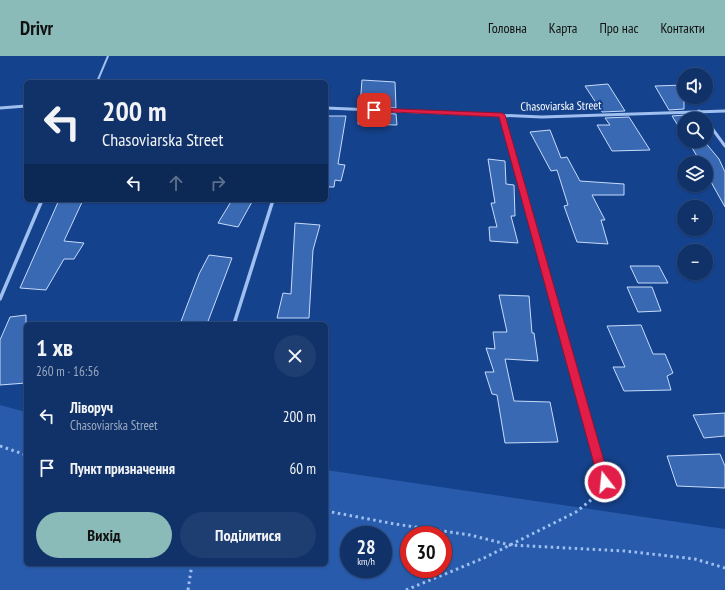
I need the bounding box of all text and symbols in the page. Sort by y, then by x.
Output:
text: Drivr [20,16,53,40]
text: Головна [488,19,527,37]
text: Карта [549,19,577,37]
text: Про нас [599,19,639,37]
text: Контакти [661,19,705,37]
map controls [677,68,713,280]
button: sound [677,68,713,104]
text: 200 m [102,92,166,129]
pin [357,93,391,127]
icon: left [36,96,88,148]
street label: Chasoviarska Street [520,97,602,114]
icon: arrive [363,99,385,121]
button: search [677,112,713,148]
text: Chasoviarska Street [102,128,223,151]
button: layers [677,156,713,192]
icon: left [123,172,145,194]
icon: ahead [165,172,187,194]
icon: right [207,172,229,194]
button: + [677,200,713,236]
button: − [677,244,713,280]
text: 1 хв [36,332,73,363]
button: close [274,335,316,377]
text: 260 m · 16:56 [36,363,99,380]
text: Ліворуч [70,398,113,417]
icon: left [36,405,58,427]
text: 200 m [283,407,316,426]
text: Chasoviarska Street [70,417,158,434]
icon: arrive [36,457,58,479]
text: Пункт призначення [70,459,175,478]
text: 60 m [290,459,316,478]
position arrow [584,461,626,503]
button: Вихід [36,512,172,558]
button: Поділитися [180,512,316,558]
speed limit sign: 30 [400,526,452,578]
text: 28 [356,534,376,560]
text: km/h [357,555,375,568]

